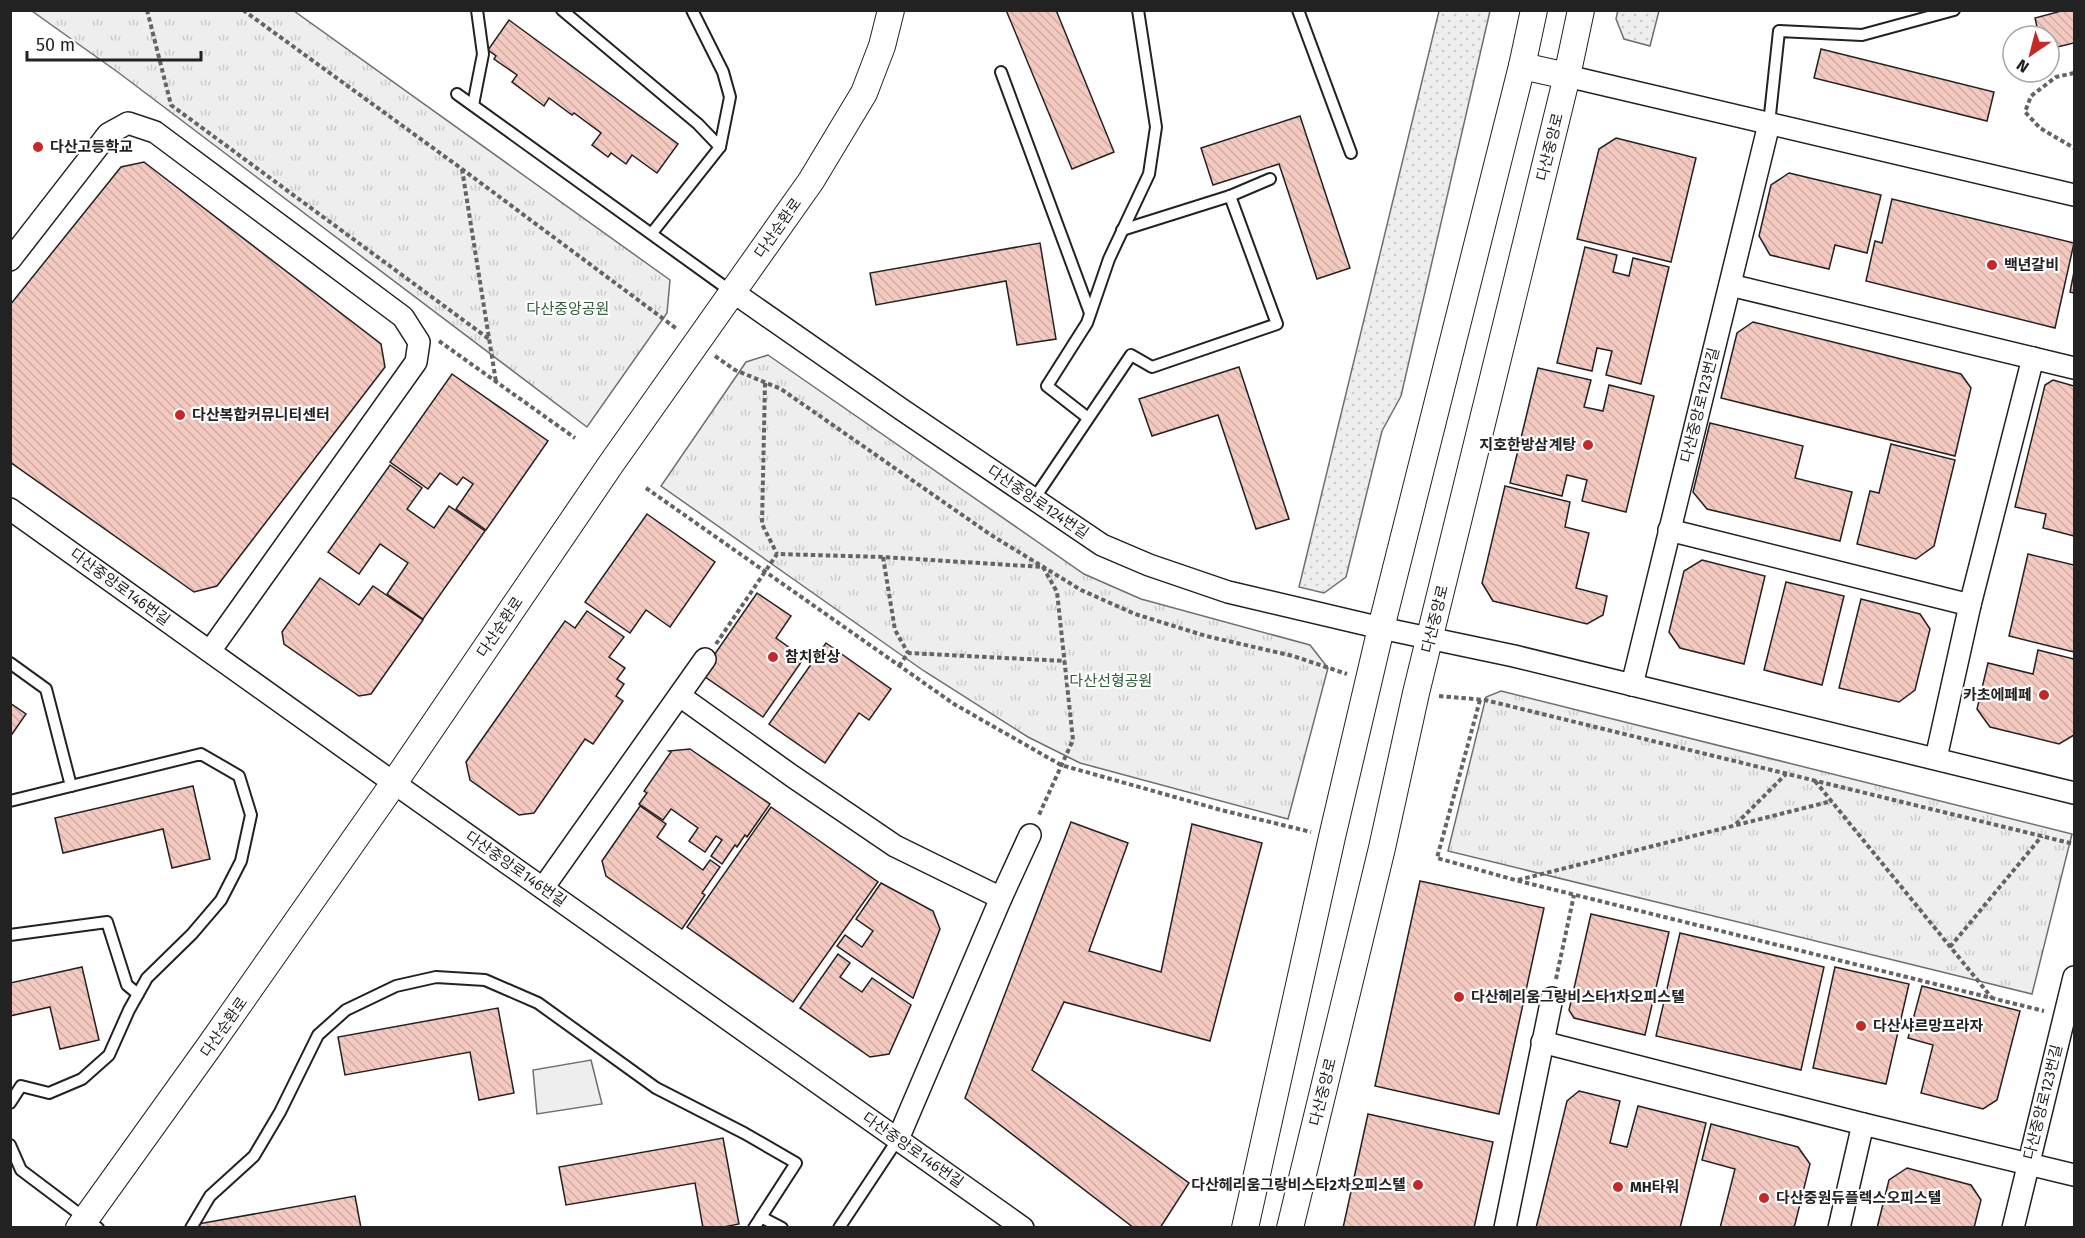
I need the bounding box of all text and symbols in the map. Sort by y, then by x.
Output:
scale bar [27,24,201,62]
north arrow [2001,24,2061,84]
text: 50 m [36,34,75,56]
text: N [2013,55,2032,77]
street label: 다산중앙로 [1533,111,1567,183]
place label: 다산고등학교 [50,138,133,156]
marker: 다산고등학교 [31,140,45,154]
street label: 다산순환로 [751,195,805,261]
place label: 백년갈비 [2004,256,2059,274]
marker: 백년갈비 [1985,258,1999,272]
park label: 다산중앙공원 [527,300,609,318]
street label: 다산중앙로123번길 [1677,346,1723,464]
place label: 다산복합커뮤니티센터 [192,406,330,424]
marker: 다산복합커뮤니티센터 [173,408,187,422]
place label: 지호한방삼계탕 [1479,436,1576,454]
marker: 지호한방삼계탕 [1581,438,1595,452]
street label: 다산중앙로124번길 [984,462,1092,542]
street label: 다산중앙로146번길 [67,545,173,629]
street label: 다산중앙로 [1418,583,1452,655]
street label: 다산순환로 [473,593,527,661]
place label: 참치한상 [785,648,840,666]
marker: 참치한상 [766,650,780,664]
park label: 다산선형공원 [1070,672,1152,690]
place label: 카초에페페 [1963,686,2032,704]
marker: 카초에페페 [2037,688,2051,702]
street label: 다산중앙로146번길 [462,827,570,911]
place label: 다산헤리움그랑비스타1차오피스텔 [1471,988,1685,1006]
marker: 다산헤리움그랑비스타1차오피스텔 [1452,990,1466,1004]
street label: 다산순환로 [197,994,251,1060]
place label: 다산샤르망프라자 [1873,1017,1984,1035]
marker: 다산샤르망프라자 [1854,1019,1868,1033]
street label: 다산중앙로123번길 [2020,1043,2066,1161]
street label: 다산중앙로 [1306,1056,1340,1128]
street label: 다산중앙로146번길 [859,1108,967,1192]
place label: 다산헤리움그랑비스타2차오피스텔 [1191,1176,1406,1194]
marker: 다산헤리움그랑비스타2차오피스텔 [1411,1178,1425,1192]
place label: MH타워 [1630,1178,1679,1196]
marker: MH타워 [1611,1180,1625,1194]
place label: 다산중원듀플렉스오피스텔 [1776,1189,1942,1207]
marker: 다산중원듀플렉스오피스텔 [1757,1191,1771,1205]

